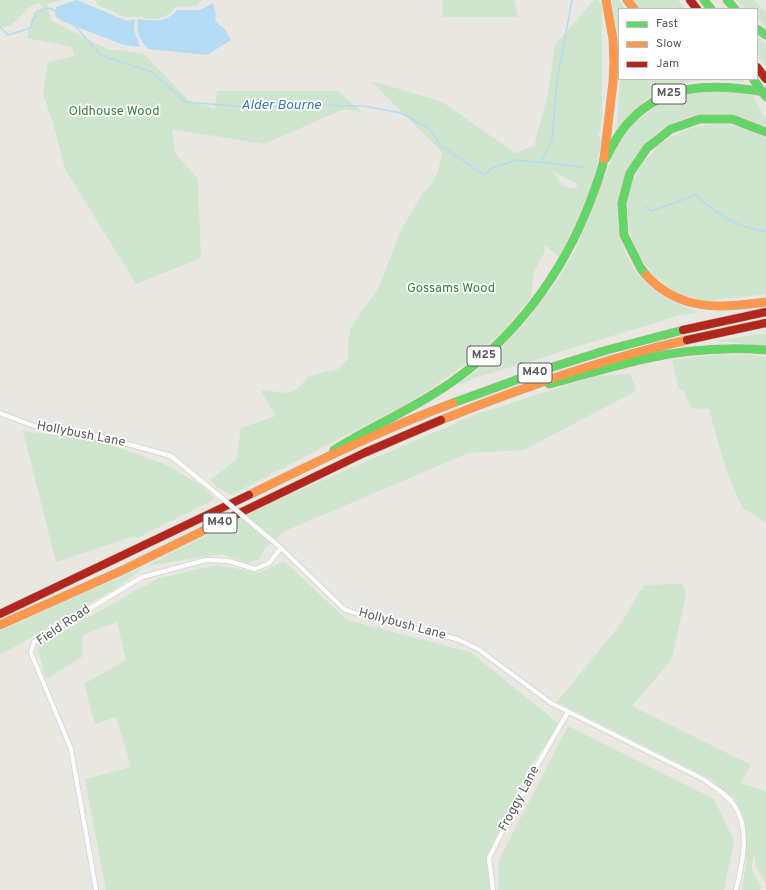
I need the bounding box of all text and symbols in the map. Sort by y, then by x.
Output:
legend [618,8,758,80]
text: Fast [656,16,678,32]
text: Slow [656,36,682,52]
text: Jam [656,56,679,72]
road number: M25 [652,84,686,104]
water label: Alder Bourne [241,98,321,114]
park label: Oldhouse Wood [68,104,160,120]
park label: Gossams Wood [407,281,495,297]
road number: M25 [467,346,501,366]
road number: M40 [518,363,552,383]
street label: Hollybush Lane [35,419,127,451]
road number: M40 [203,513,237,533]
street label: Field Road [34,602,94,650]
street label: Hollybush Lane [357,606,447,644]
street label: Froggy Lane [496,764,544,834]

